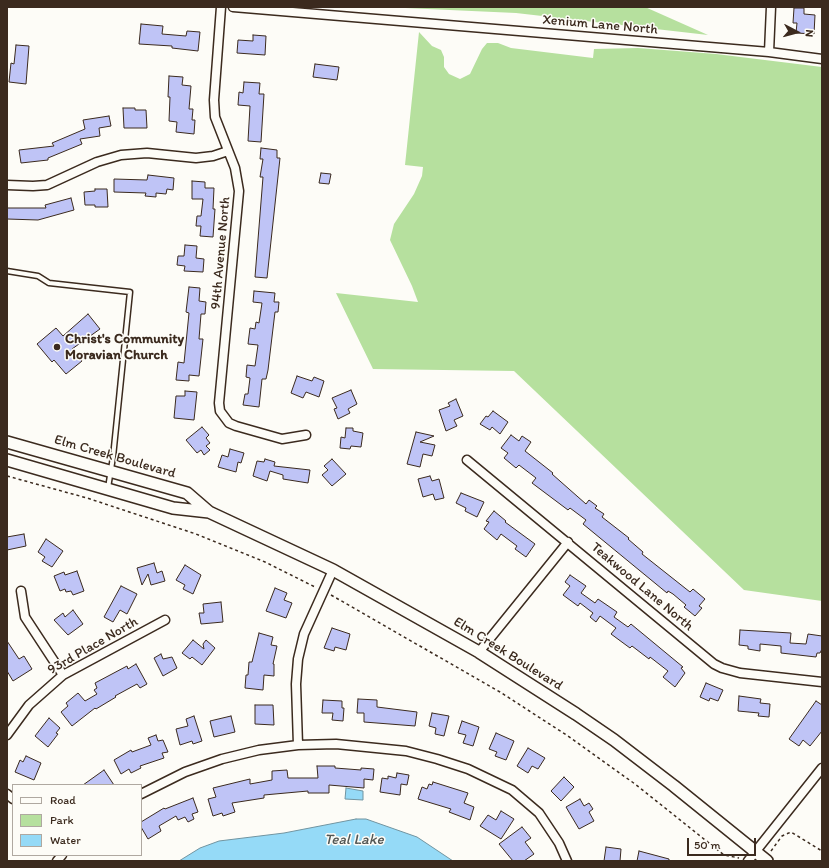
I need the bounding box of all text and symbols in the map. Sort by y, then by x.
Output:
street label: Xenium Lane North [541,12,659,38]
north arrow [777,12,817,52]
text: N [803,29,816,38]
street label: 94th Avenue North [208,196,234,310]
place label: Christ's Community Moravian Church [65,331,184,364]
marker: Christ's Community Moravian Church [52,342,62,352]
street label: Elm Creek Boulevard [52,432,178,482]
street label: Teakwood Lane North [587,539,697,635]
street label: 93rd Place North [45,613,141,679]
street label: Elm Creek Boulevard [450,614,566,694]
legend [12,784,142,856]
text: Road [50,793,76,807]
text: Park [50,813,74,827]
scale bar [689,830,758,856]
water label: Teal Lake [324,831,384,849]
text: Water [50,833,81,847]
text: 50 m [694,838,720,852]

